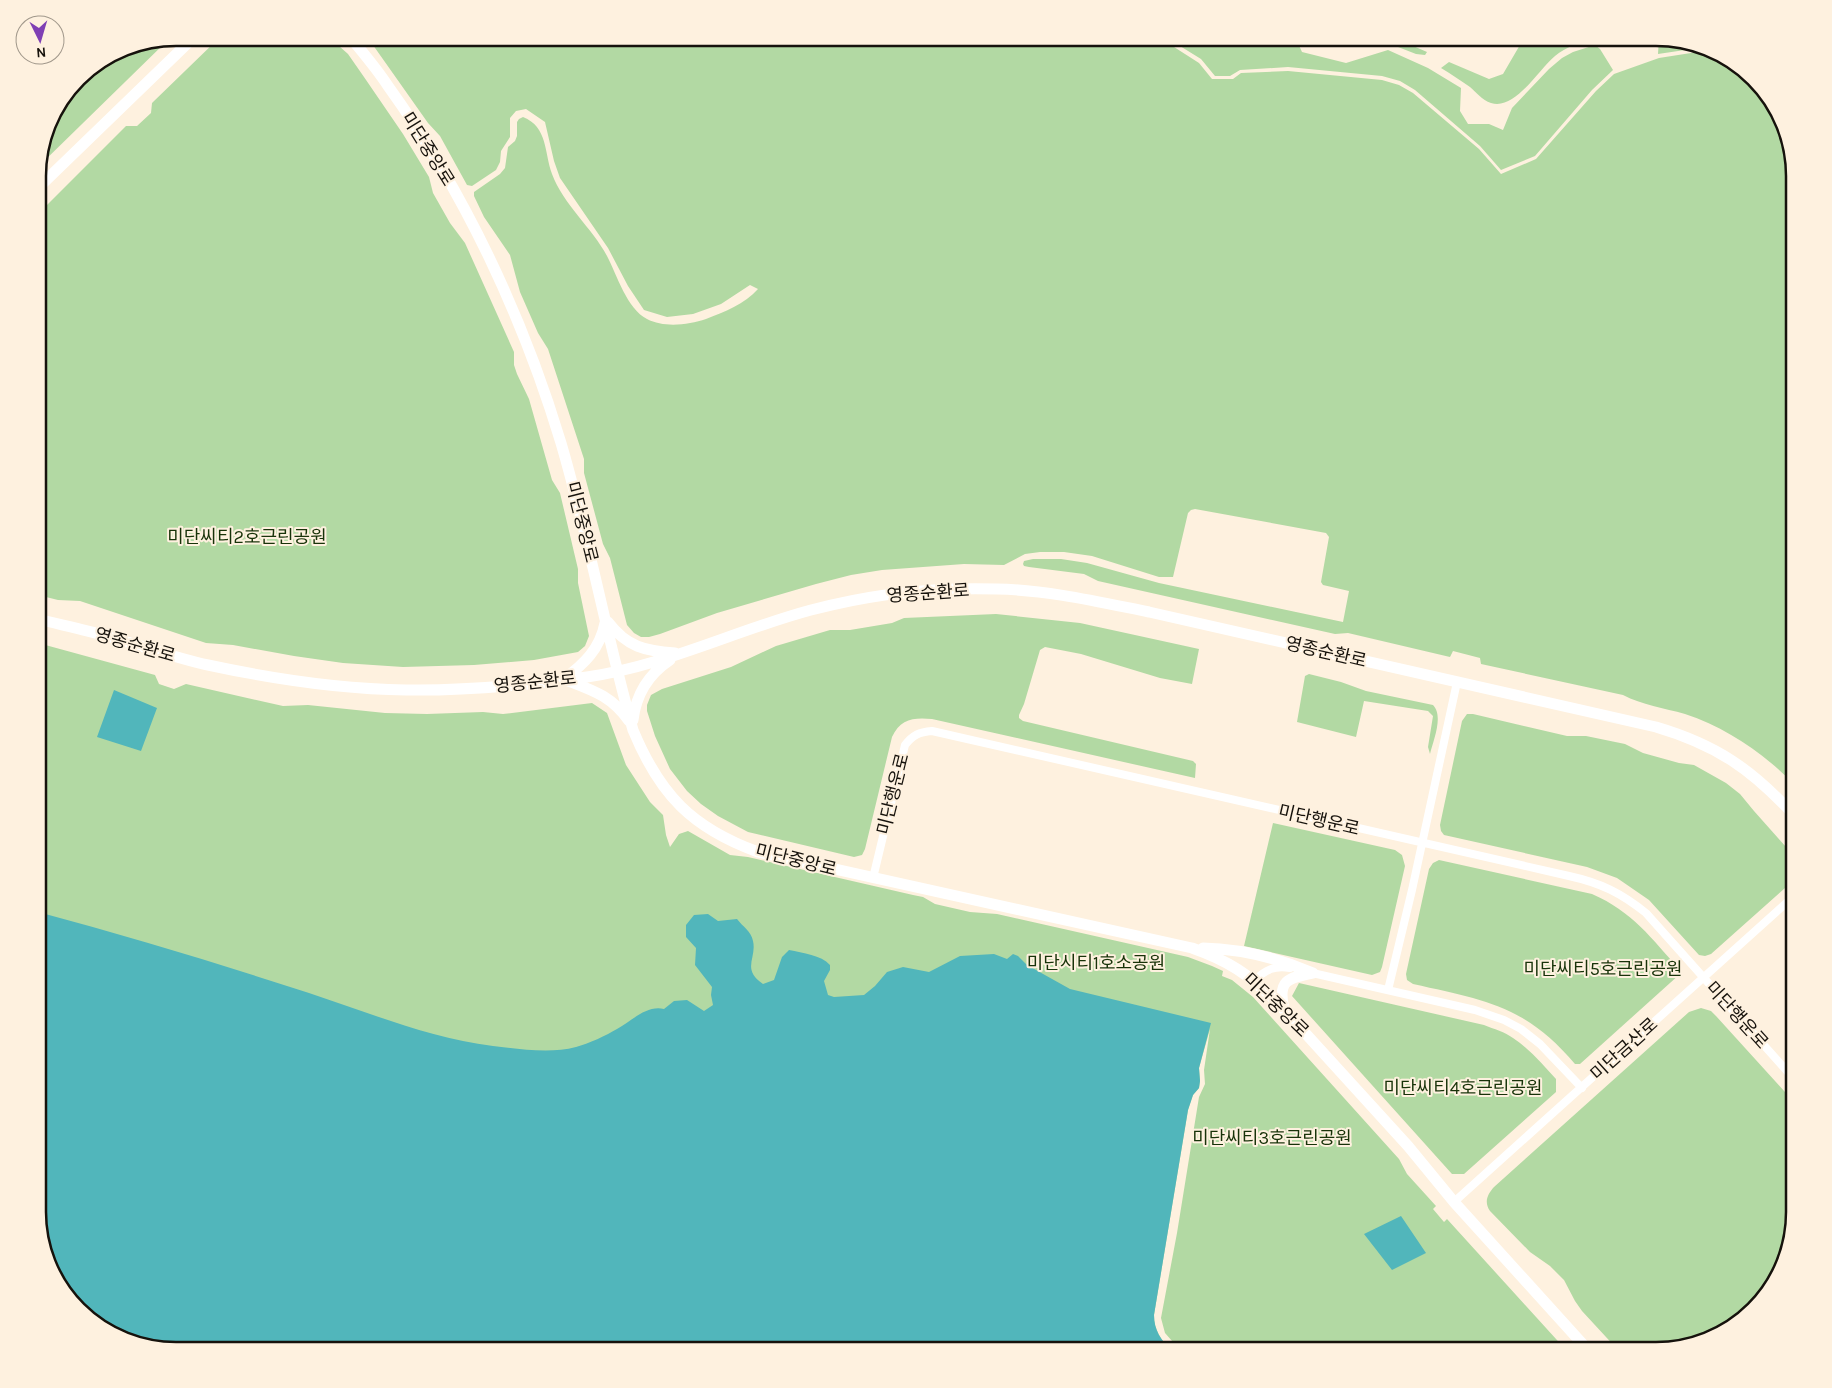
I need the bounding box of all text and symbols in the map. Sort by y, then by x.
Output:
north arrow [15,15,65,65]
text: N [35,44,47,61]
street label: 미단중앙로 [397,108,459,190]
street label: 미단중앙로 [561,479,603,565]
park label: 미단씨티2호근린공원 [167,526,327,548]
street label: 영종순환로 [886,579,970,607]
street label: 영종순환로 [92,623,178,667]
street label: 영종순환로 [1283,632,1369,672]
street label: 영종순환로 [493,667,577,697]
street label: 미단행운로 [872,751,914,837]
street label: 미단행운로 [1276,800,1362,840]
street label: 미단중앙로 [753,839,839,881]
park label: 미단시티1호소공원 [1027,952,1165,974]
park label: 미단씨티5호근린공원 [1523,958,1683,980]
street label: 미단중앙로 [1239,968,1313,1042]
street label: 미단행운로 [1701,977,1773,1053]
street label: 미단금산로 [1586,1013,1662,1085]
park label: 미단씨티4호근린공원 [1383,1077,1543,1099]
park label: 미단씨티3호근린공원 [1192,1127,1352,1149]

